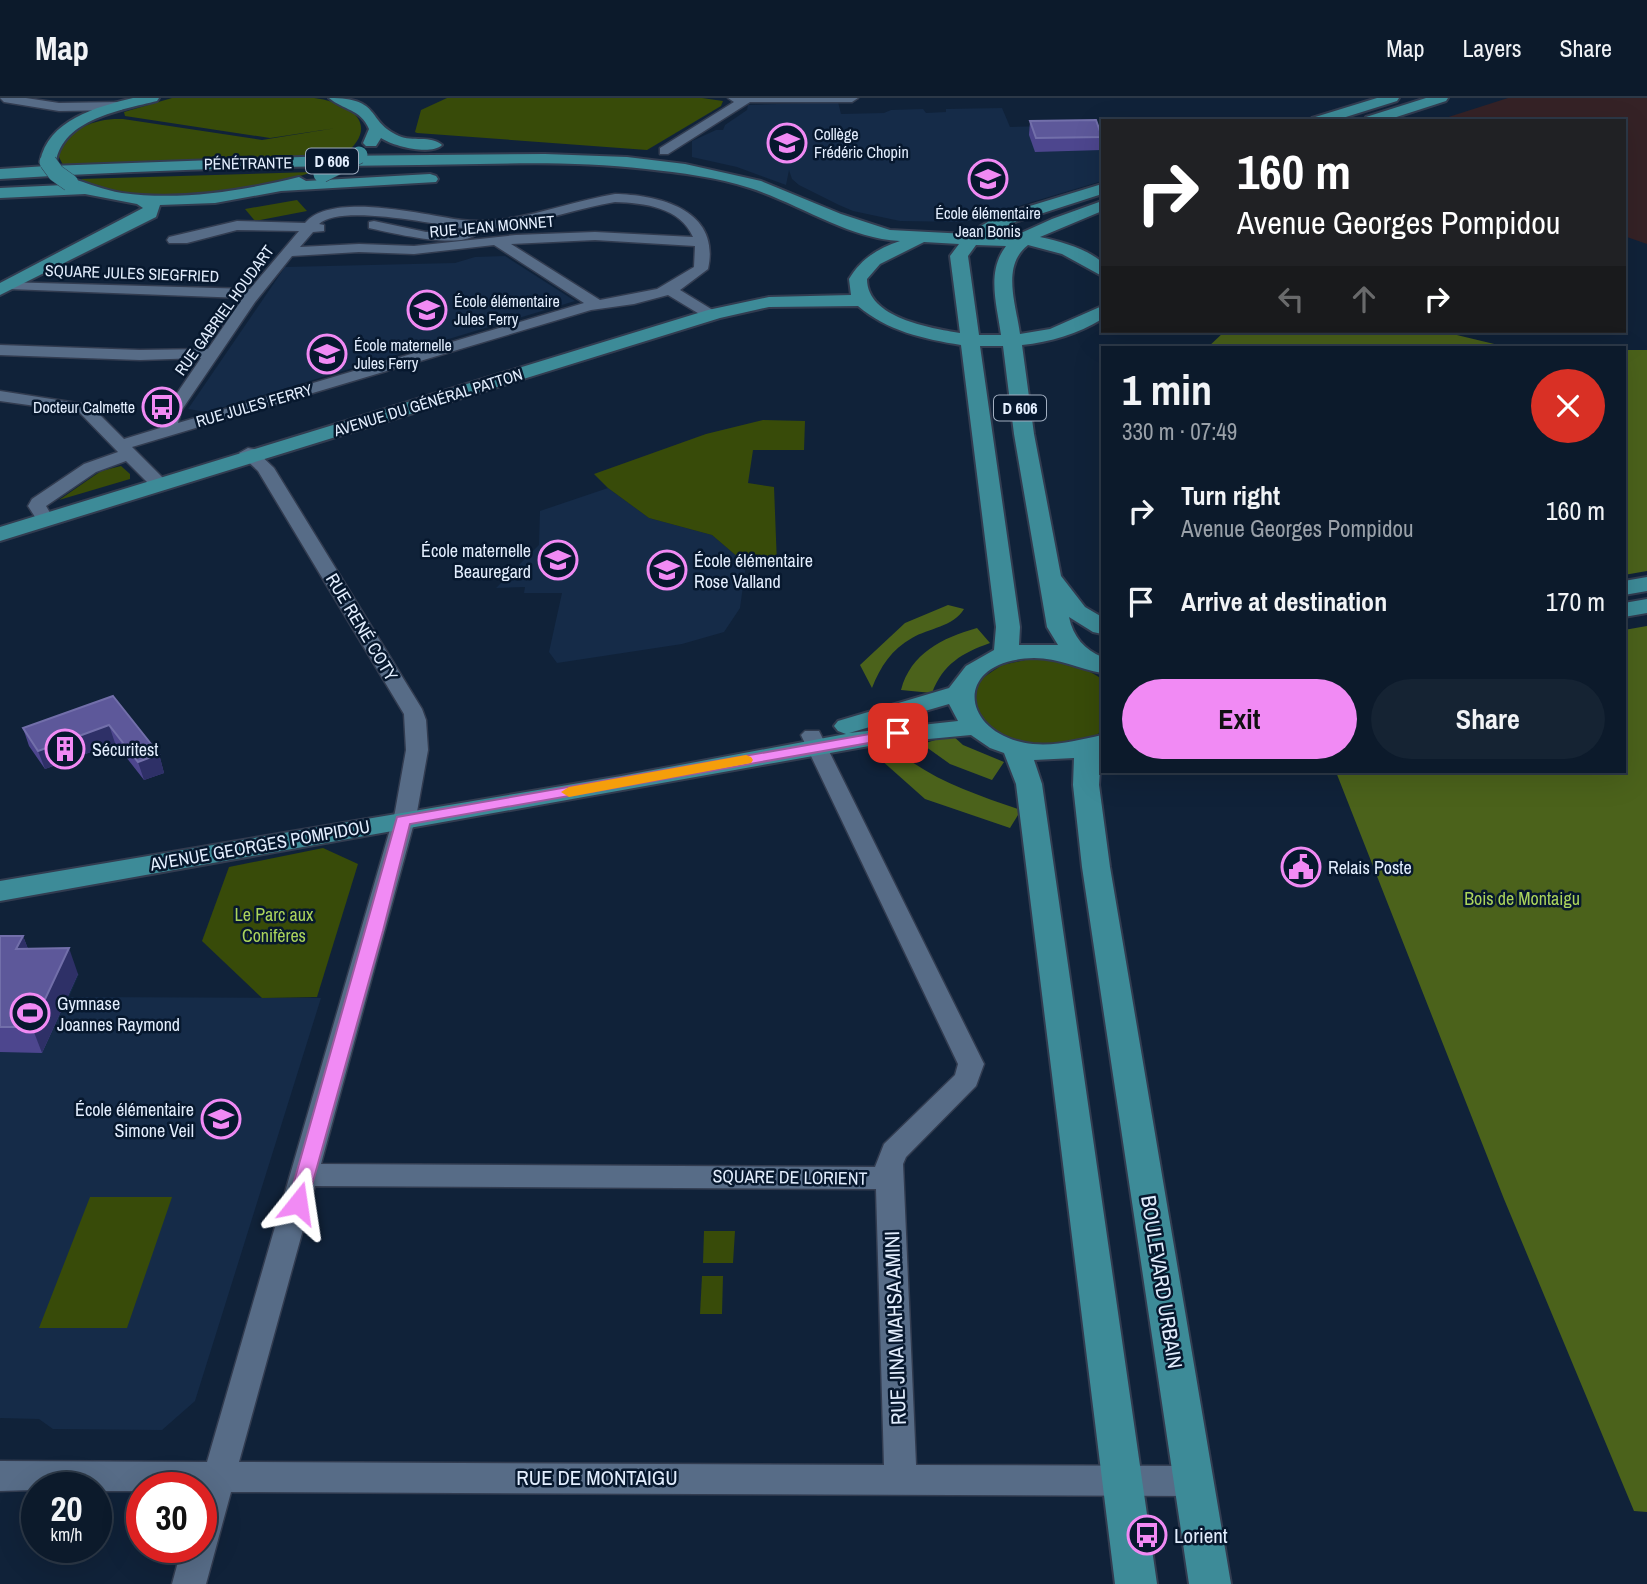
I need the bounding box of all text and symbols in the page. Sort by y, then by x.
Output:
text: Map [35,26,89,70]
text: Map [1386,32,1424,64]
text: Layers [1462,32,1521,64]
text: Share [1559,32,1612,64]
school or university icon: Collège Frédéric Chopin [766,122,808,164]
place label: Collège Frédéric Chopin [814,123,909,163]
text: 160 m [1237,138,1351,204]
icon: right [1122,147,1213,238]
road number: D 606 [306,148,358,174]
street label: PÉNÉTRANTE [204,151,292,175]
school or university icon: École élémentaire Jean Bonis [967,158,1009,200]
text: Avenue Georges Pompidou [1237,201,1560,244]
place label: École élémentaire Jean Bonis [935,202,1041,242]
street label: RUE JEAN MONNET [429,210,555,242]
street label: RUE GABRIEL HOUDART [169,240,279,380]
street label: SQUARE JULES SIEGFRIED [45,259,219,287]
icon: left [1272,280,1310,318]
icon: ahead [1345,280,1383,318]
icon: right [1418,280,1456,318]
school or university icon: École élémentaire Jules Ferry [406,289,448,331]
place label: École élémentaire Jules Ferry [454,290,560,330]
school or university icon: École maternelle Jules Ferry [306,333,348,375]
place label: École maternelle Jules Ferry [354,334,452,374]
text: 1 min [1122,362,1212,418]
street label: AVENUE DU GÉNÉRAL PATTON [330,363,525,441]
button: close [1531,369,1605,443]
street label: RUE JULES FERRY [193,378,315,432]
bus stop icon: Docteur Calmette [141,386,183,428]
place label: Docteur Calmette [33,396,135,418]
road number: D 606 [994,396,1046,420]
text: 330 m · 07:49 [1122,416,1237,447]
text: Turn right [1181,478,1280,513]
icon: right [1122,492,1160,530]
text: 160 m [1546,493,1605,528]
text: Avenue Georges Pompidou [1181,513,1413,544]
place label: École maternelle Beauregard [421,538,531,584]
school or university icon: École maternelle Beauregard [537,539,579,581]
place label: École élémentaire Rose Valland [694,548,813,594]
school or university icon: École élémentaire Rose Valland [646,549,688,591]
street label: RUE RENÉ COTY [320,569,404,686]
icon: arrive [1122,583,1160,621]
text: Arrive at destination [1181,584,1387,619]
text: 170 m [1546,584,1605,619]
button: Exit [1122,679,1357,759]
button: Share [1371,679,1605,759]
pin [868,703,928,763]
icon: arrive [879,714,917,752]
building icon: Sécuritest [44,728,86,770]
place label: Sécuritest [92,737,158,762]
street label: AVENUE GEORGES POMPIDOU [147,813,372,877]
public building icon: Relais Poste [1280,846,1322,888]
place label: Relais Poste [1328,855,1412,880]
park label: Bois de Montaigu [1464,886,1580,911]
park label: Le Parc aux Conifères [235,902,314,948]
place label: Gymnase Joannes Raymond [57,991,180,1037]
sports icon: Gymnase Joannes Raymond [9,992,51,1034]
place label: École élémentaire Simone Veil [75,1097,194,1143]
school or university icon: École élémentaire Simone Veil [200,1098,242,1140]
street label: SQUARE DE LORIENT [712,1163,868,1191]
position arrow [261,1166,335,1240]
street label: BOULEVARD URBAIN [1134,1193,1190,1371]
street label: RUE JINA MAHSA AMINI [877,1230,913,1426]
street label: RUE DE MONTAIGU [516,1463,678,1492]
speed limit sign: 30 [126,1472,217,1563]
text: 20 [51,1485,82,1532]
bus stop icon: Lorient [1126,1514,1168,1556]
place label: Lorient [1174,1521,1228,1550]
text: km/h [51,1522,83,1547]

